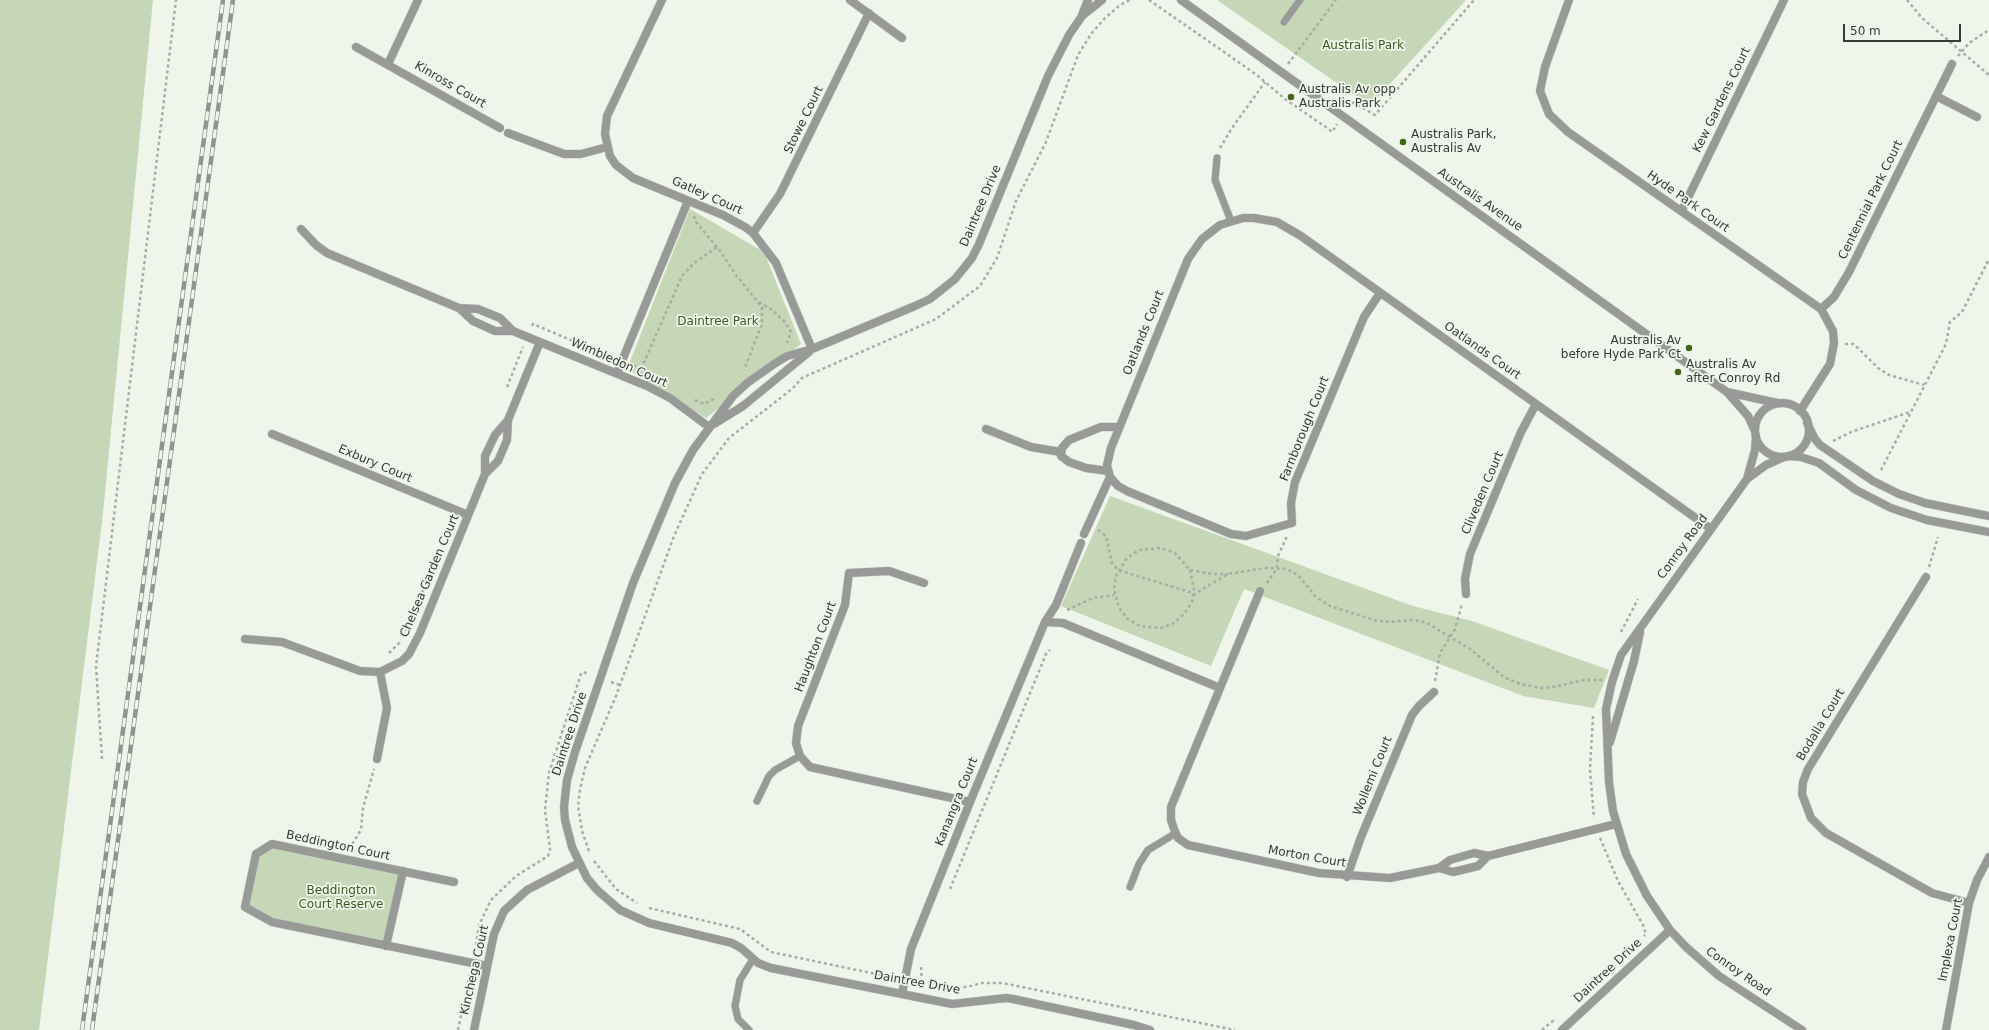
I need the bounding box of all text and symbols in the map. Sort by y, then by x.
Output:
scale bar [1845,16,1963,42]
text: 50 m [1850,24,1881,38]
park label: Australis Park [1322,39,1404,53]
street label: Kew Gardens Court [1690,45,1754,155]
street label: Kinross Court [412,59,488,111]
place label: Australis Av opp Australis Park [1299,83,1396,111]
street label: Stowe Court [781,84,827,156]
marker: Australis Av opp Australis Park [1286,92,1296,102]
place label: Australis Park, Australis Av [1411,128,1497,156]
marker: Australis Park, Australis Av [1398,137,1408,147]
street label: Centennial Park Court [1836,138,1906,262]
street label: Daintree Drive [957,163,1005,249]
street label: Australis Avenue [1435,165,1525,235]
street label: Hyde Park Court [1644,168,1732,236]
street label: Gatley Court [669,174,745,218]
street label: Oatlands Court [1120,288,1168,378]
park label: Daintree Park [677,315,759,329]
street label: Oatlands Court [1441,319,1523,383]
place label: Australis Av before Hyde Park Ct [1561,334,1681,362]
street label: Wimbledon Court [568,335,670,391]
marker: Australis Av before Hyde Park Ct [1684,343,1694,353]
place label: Australis Av after Conroy Rd [1686,358,1780,386]
marker: Australis Av after Conroy Rd [1673,367,1683,377]
street label: Farnborough Court [1277,374,1333,484]
street label: Exbury Court [336,442,414,486]
street label: Cliveden Court [1459,449,1507,537]
street label: Chelsea Garden Court [398,512,462,640]
street label: Conroy Road [1655,512,1711,582]
street label: Haughton Court [792,600,840,694]
street label: Bodalla Court [1794,686,1848,764]
street label: Daintree Drive [550,690,590,778]
street label: Wollemi Court [1351,734,1395,818]
street label: Kanangra Court [933,756,981,848]
street label: Beddington Court [285,828,391,864]
street label: Morton Court [1267,843,1347,871]
park label: Beddington Court Reserve [298,884,384,912]
street label: Implexa Court [1936,897,1966,983]
street label: Kinchega Court [458,923,492,1017]
street label: Daintree Drive [1571,936,1645,1006]
street label: Conroy Road [1703,944,1773,1000]
street label: Daintree Drive [873,968,961,998]

